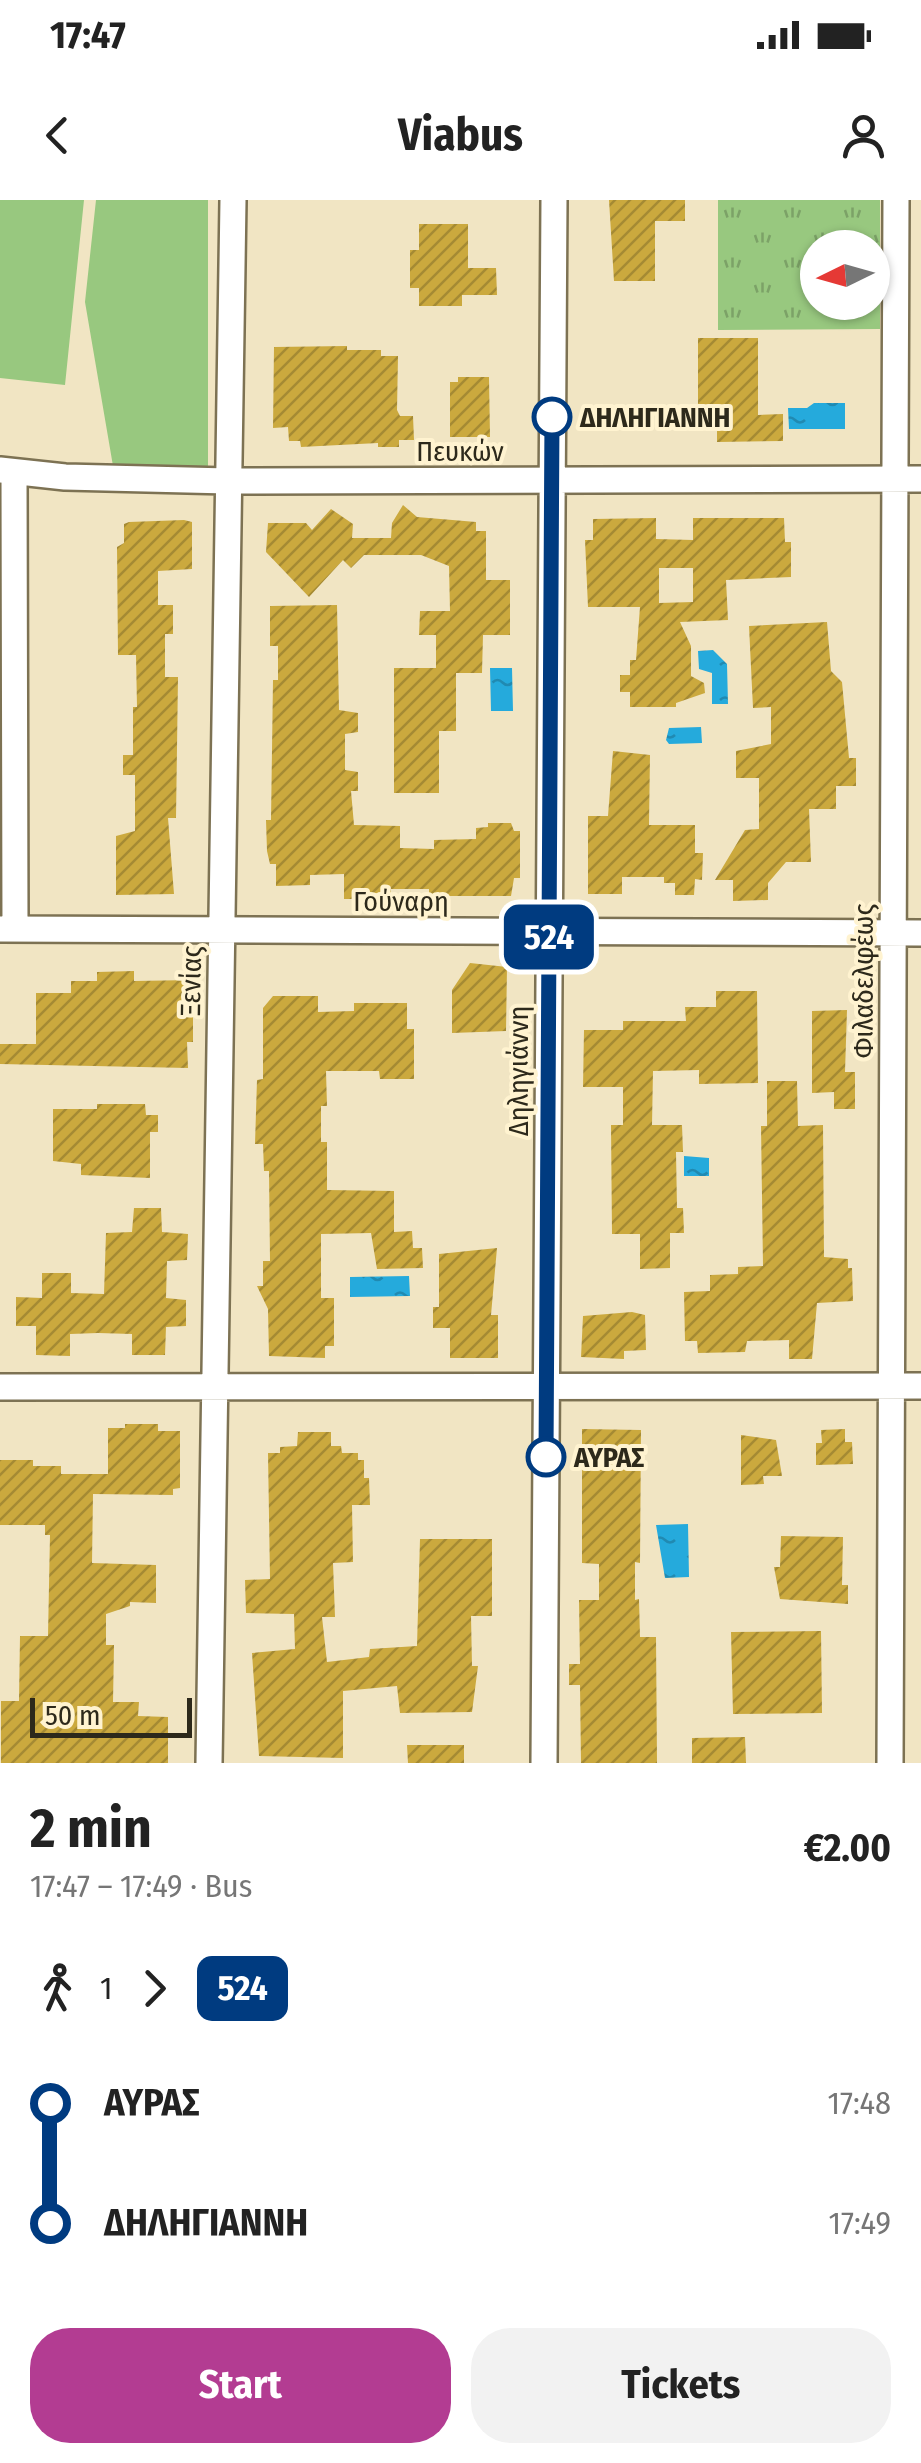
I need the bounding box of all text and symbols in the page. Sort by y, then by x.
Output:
text: 17:47 [50,12,126,58]
icon: back [30,108,85,163]
text: Viabus [398,108,523,162]
icon: person [836,108,891,163]
north arrow [800,230,890,320]
map controls [800,230,890,320]
marker: ΔΗΛΗΓΙΑΝΝΗ [533,398,571,436]
place label: ΔΗΛΗΓΙΑΝΝΗ [579,401,730,434]
street label: Πευκών [416,435,504,468]
street label: Γούναρη [353,885,449,918]
line badge: 524 [492,904,606,970]
street label: Φιλαδελφέως [847,904,880,1058]
text: 524 [524,916,574,958]
street label: Ξενίας [174,945,208,1016]
street label: Δηληγιάννη [502,1006,535,1136]
marker: ΑΥΡΑΣ [527,1438,565,1476]
place label: ΑΥΡΑΣ [573,1441,645,1474]
scale bar [30,1693,192,1738]
text: 50 m [45,1699,101,1732]
text: 2 min [30,1796,152,1862]
text: €2.00 [804,1825,891,1871]
text: 17:47 – 17:49 · Bus [30,1867,252,1905]
icon: walk [30,1961,85,2016]
icon: forward [127,1961,182,2016]
text: 524 [217,1967,268,2009]
text: 1 [100,1969,112,2007]
text: ΑΥΡΑΣ [104,2080,199,2126]
text: 17:48 [827,2084,891,2122]
text: ΔΗΛΗΓΙΑΝΝΗ [104,2200,308,2246]
text: 17:49 [828,2204,891,2242]
button: Start [30,2328,451,2443]
button: Tickets [471,2328,891,2443]

